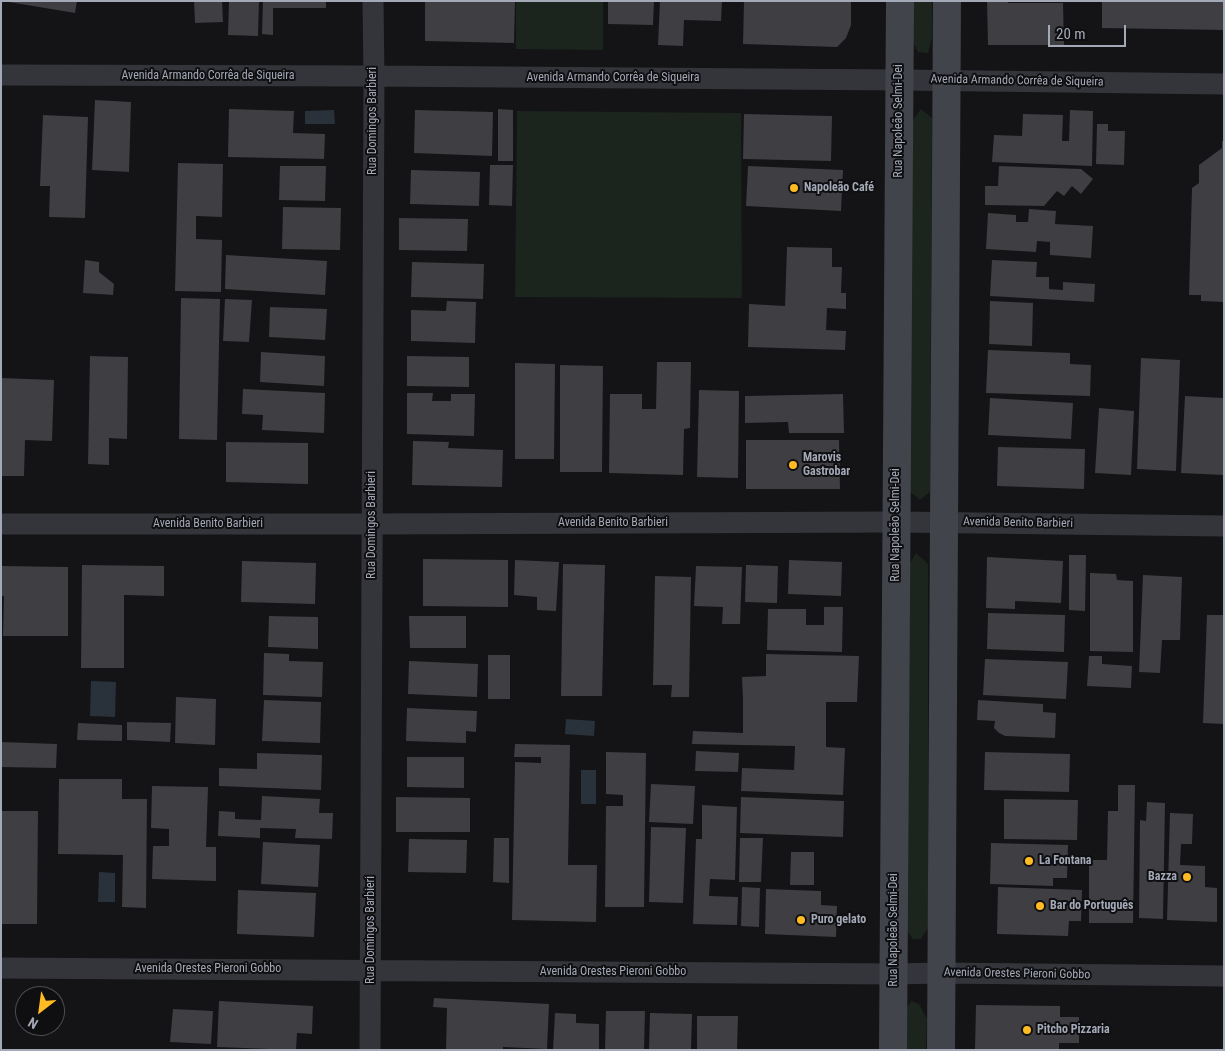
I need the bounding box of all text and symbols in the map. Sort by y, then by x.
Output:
scale bar [1050,15,1128,47]
text: 20 m [1056,25,1086,43]
street label: Rua Napoleão Selmi-Dei [892,64,906,178]
street label: Rua Domingos Barbieri [366,67,380,175]
street label: Avenida Armando Corrêa de Siqueira [121,69,295,83]
street label: Avenida Armando Corrêa de Siqueira [526,71,700,85]
street label: Avenida Armando Corrêa de Siqueira [930,72,1104,90]
place label: Napoleão Café [804,181,874,195]
marker: Napoleão Café [788,182,800,194]
place label: Marovis Gastrobar [803,451,850,479]
marker: Marovis Gastrobar [787,459,799,471]
street label: Rua Napoleão Selmi-Dei [889,468,903,582]
street label: Rua Domingos Barbieri [365,471,379,579]
street label: Avenida Benito Barbieri [963,515,1073,531]
street label: Avenida Benito Barbieri [558,516,668,530]
street label: Avenida Benito Barbieri [153,517,263,531]
place label: La Fontana [1039,854,1092,868]
marker: La Fontana [1023,855,1035,867]
place label: Bazza [1148,870,1177,884]
marker: Bazza [1181,871,1193,883]
street label: Rua Napoleão Selmi-Dei [887,873,901,987]
street label: Rua Domingos Barbieri [364,876,378,984]
place label: Bar do Português [1050,899,1134,913]
marker: Bar do Português [1034,900,1046,912]
place label: Puro gelato [811,913,866,927]
marker: Puro gelato [795,914,807,926]
street label: Avenida Orestes Pieroni Gobbo [135,962,281,976]
street label: Avenida Orestes Pieroni Gobbo [540,965,686,979]
street label: Avenida Orestes Pieroni Gobbo [944,966,1090,982]
north arrow [15,986,65,1036]
text: N [25,1014,41,1032]
place label: Pitcho Pizzaria [1037,1023,1110,1037]
marker: Pitcho Pizzaria [1021,1024,1033,1036]

